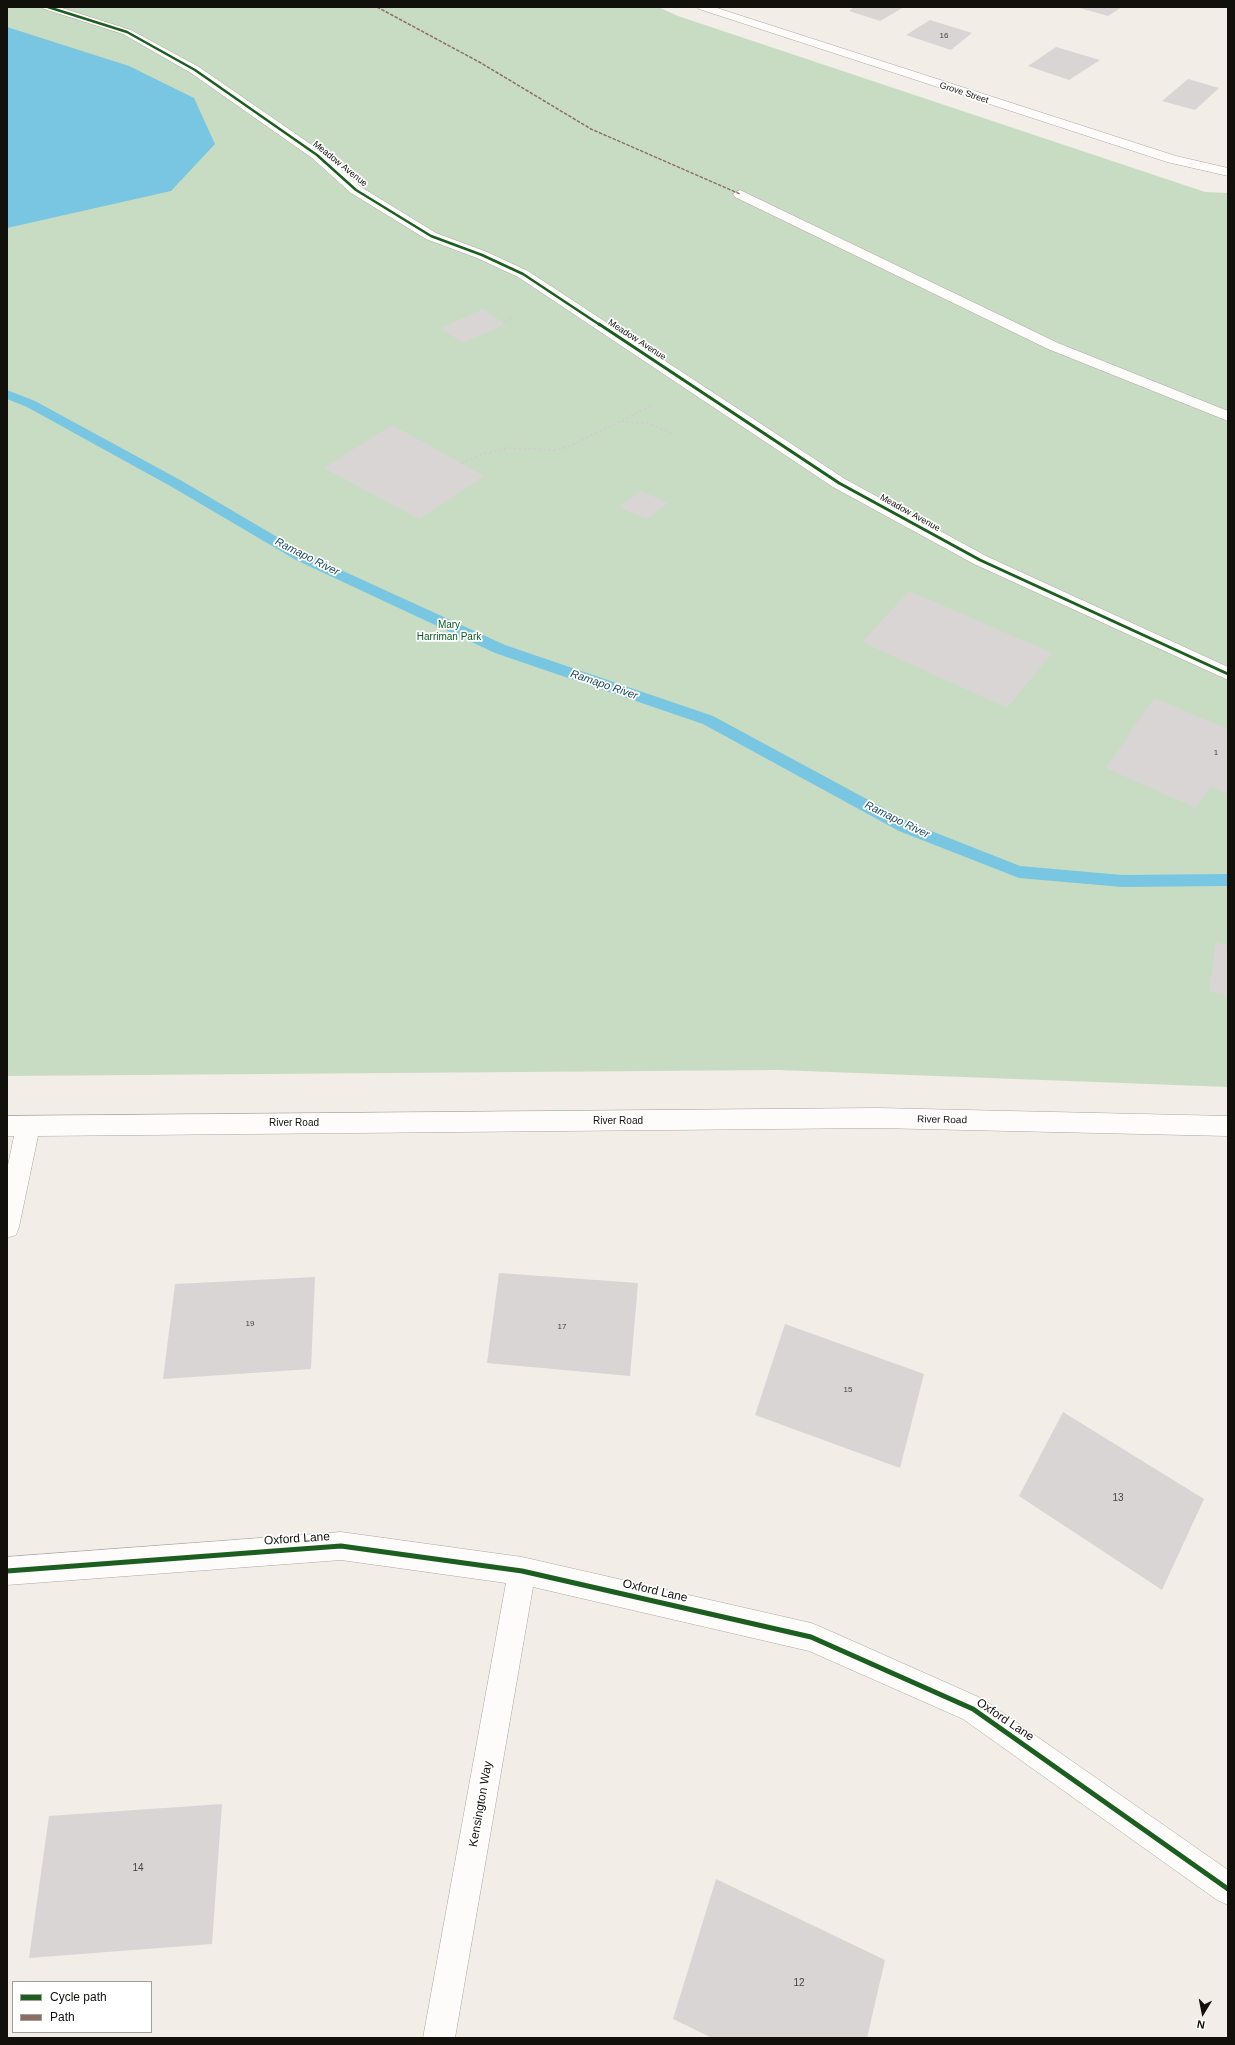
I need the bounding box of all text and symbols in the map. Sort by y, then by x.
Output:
house number: 16 [940,31,948,41]
street label: Grove Street [938,80,990,106]
street label: Meadow Avenue [311,139,369,189]
street label: Meadow Avenue [606,317,668,363]
street label: Meadow Avenue [878,492,942,534]
water label: Ramapo River [273,535,341,579]
park label: Mary Harriman Park [417,619,481,642]
water label: Ramapo River [569,667,639,703]
house number: 1 [1214,748,1218,758]
water label: Ramapo River [863,799,931,841]
street label: River Road [917,1114,967,1126]
street label: River Road [593,1115,643,1127]
street label: River Road [269,1117,319,1129]
house number: 19 [246,1319,254,1329]
house number: 17 [558,1322,566,1332]
house number: 15 [844,1385,852,1395]
house number: 13 [1112,1492,1124,1504]
street label: Oxford Lane [264,1530,330,1548]
street label: Oxford Lane [621,1577,689,1605]
street label: Oxford Lane [974,1696,1036,1744]
street label: Kensington Way [466,1760,496,1848]
house number: 14 [132,1862,144,1874]
house number: 12 [793,1977,805,1989]
legend [12,1981,152,2033]
text: Cycle path [50,1990,107,2004]
north arrow [1183,1993,1223,2033]
text: Path [50,2010,75,2024]
text: N [1196,2018,1206,2031]

